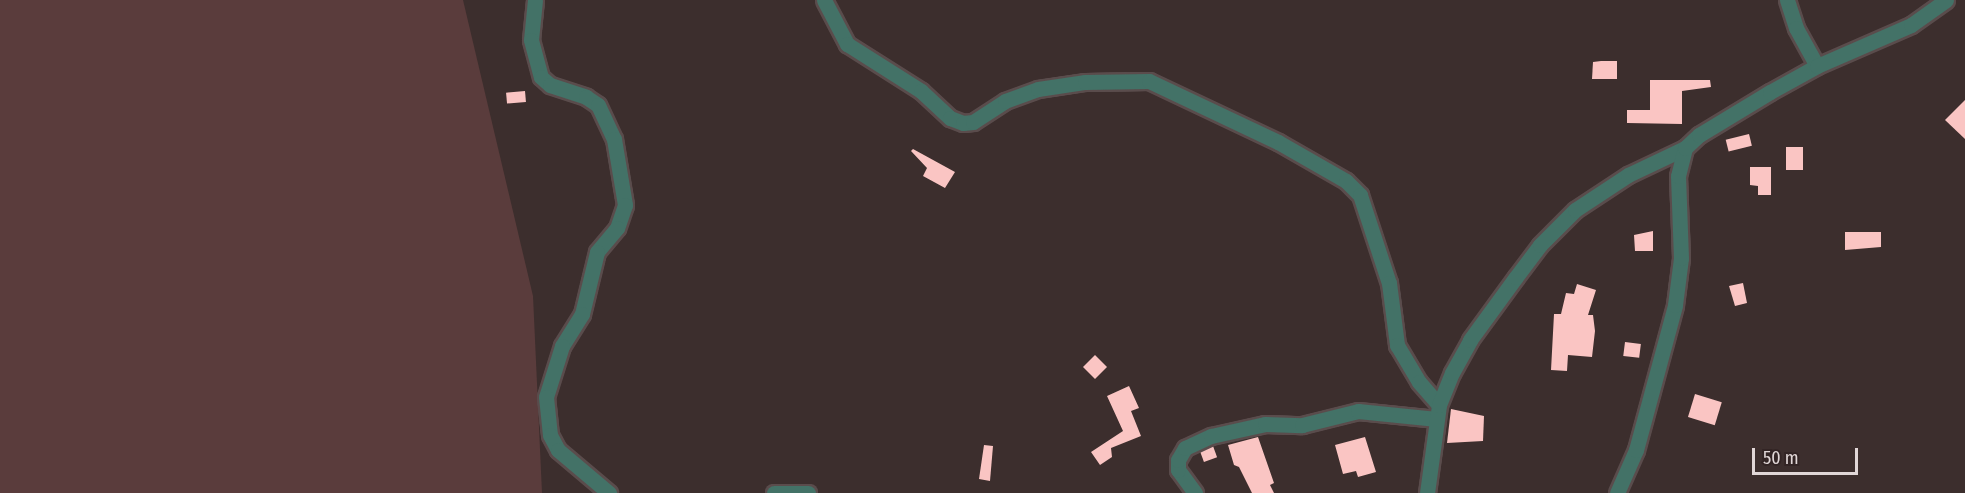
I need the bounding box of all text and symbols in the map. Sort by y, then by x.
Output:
scale bar [1755,436,1862,474]
text: 50 m [1763,447,1799,469]

